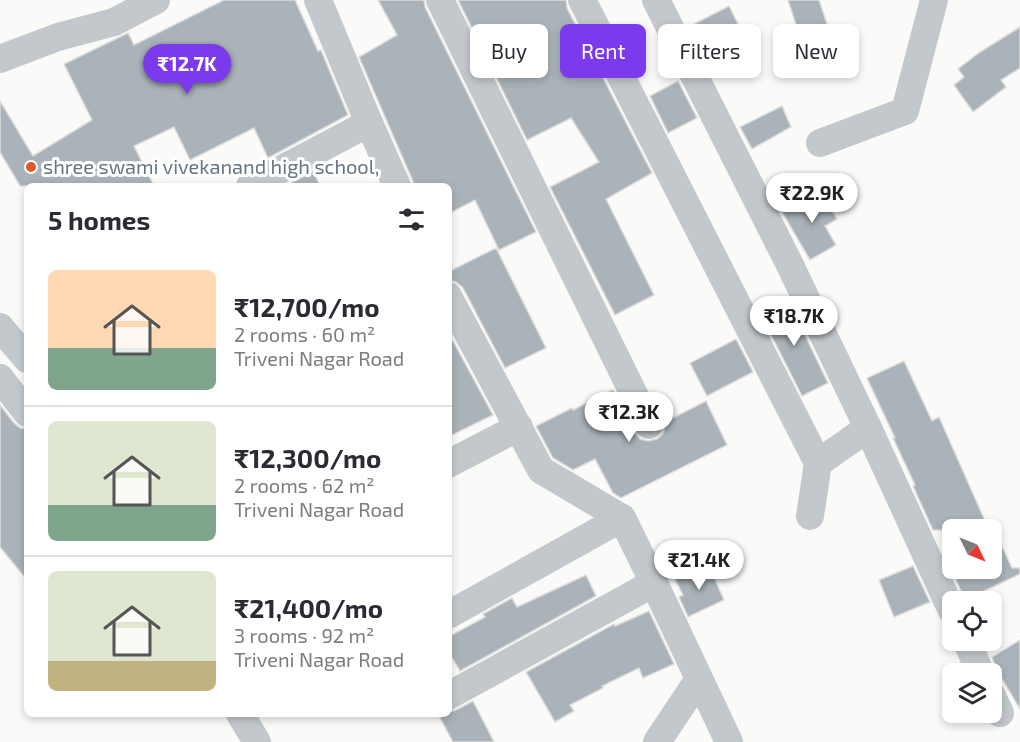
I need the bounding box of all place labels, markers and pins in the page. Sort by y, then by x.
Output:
pin: ₹12.7K [138,44,236,95]
place label: shree swami vivekanand high school, [43,154,379,178]
marker: shree swami vivekanand high school, [24,160,38,174]
pin: ₹22.9K [763,173,861,224]
pin: ₹18.7K [745,296,843,347]
pin: ₹12.3K [580,392,678,443]
pin: ₹21.4K [650,540,748,591]

